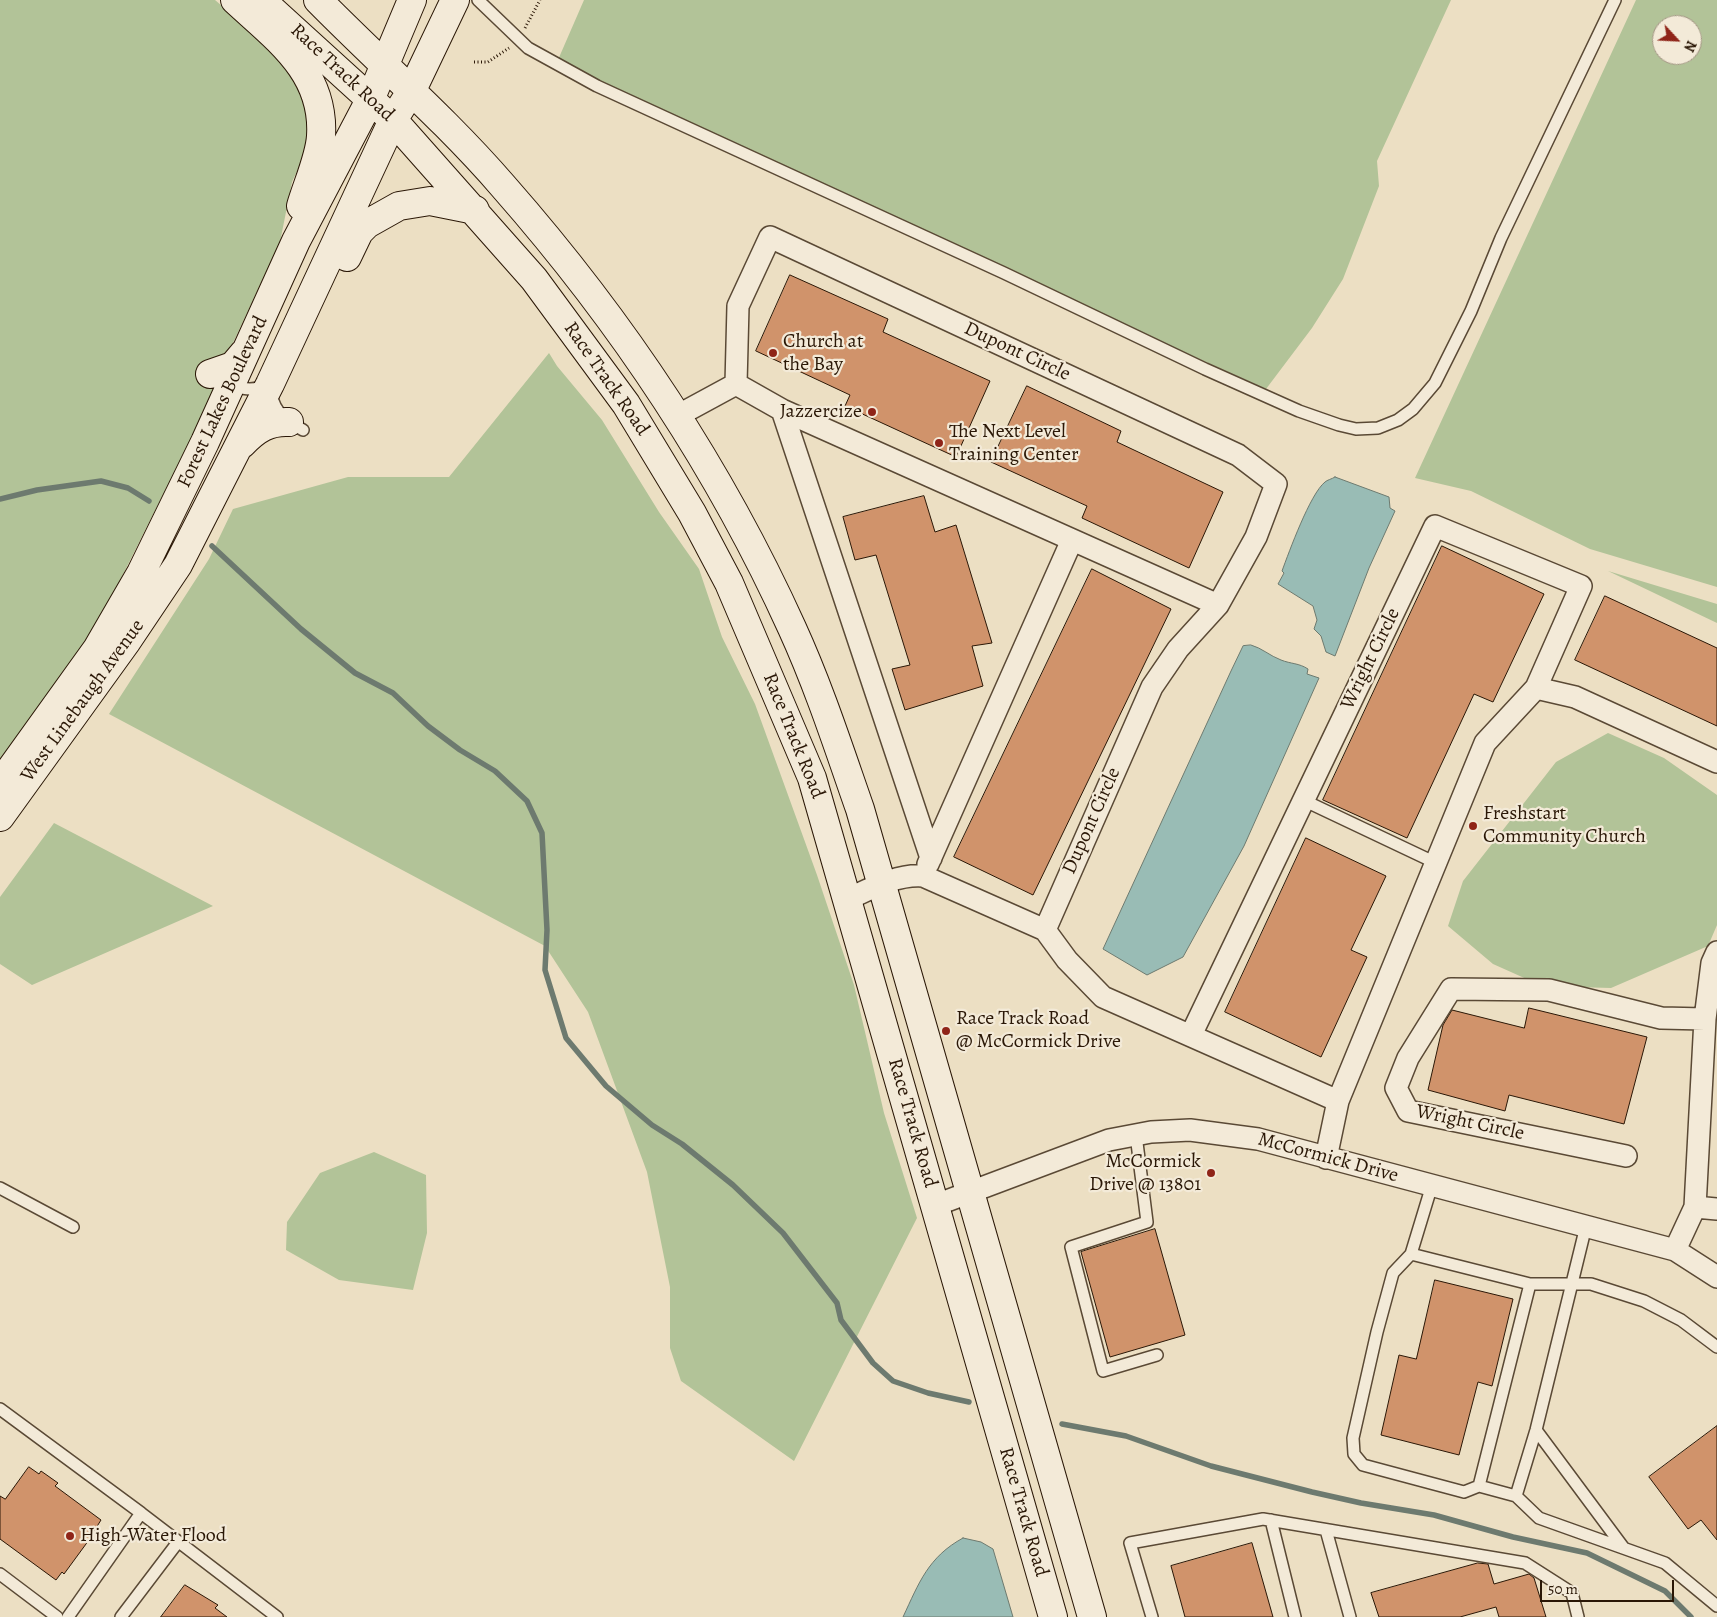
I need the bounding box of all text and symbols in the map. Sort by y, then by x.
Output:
north arrow [1652,15,1702,65]
street label: Race Track Road [285,19,399,127]
text: N [1679,37,1701,55]
street label: Forest Lakes Boulevard [173,312,273,492]
street label: Race Track Road [558,317,654,441]
street label: Dupont Circle [960,317,1074,387]
place label: Church at the Bay [783,330,864,377]
marker: Church at the Bay [767,347,779,359]
place label: Jazzercize [780,400,862,424]
marker: Jazzercize [866,406,878,418]
place label: The Next Level Training Center [949,420,1079,467]
marker: The Next Level Training Center [933,437,945,449]
street label: Wright Circle [1336,604,1406,714]
street label: West Linebaugh Avenue [16,615,150,787]
street label: Race Track Road [757,670,829,802]
street label: Dupont Circle [1058,764,1126,878]
place label: Freshstart Community Church [1483,802,1646,849]
marker: Freshstart Community Church [1467,820,1479,832]
place label: Race Track Road @ McCormick Drive [956,1007,1121,1054]
marker: Race Track Road @ McCormick Drive [940,1025,952,1037]
street label: Race Track Road [882,1056,942,1190]
street label: Wright Circle [1414,1100,1526,1146]
street label: McCormick Drive [1255,1128,1401,1188]
place label: McCormick Drive @ 13801 [1089,1150,1201,1197]
marker: McCormick Drive @ 13801 [1205,1167,1217,1179]
street label: Race Track Road [993,1445,1053,1579]
place label: High-Water Flood [80,1524,227,1548]
marker: High-Water Flood [64,1530,76,1542]
scale bar [1542,1570,1676,1602]
text: 50 m [1548,1579,1578,1599]

